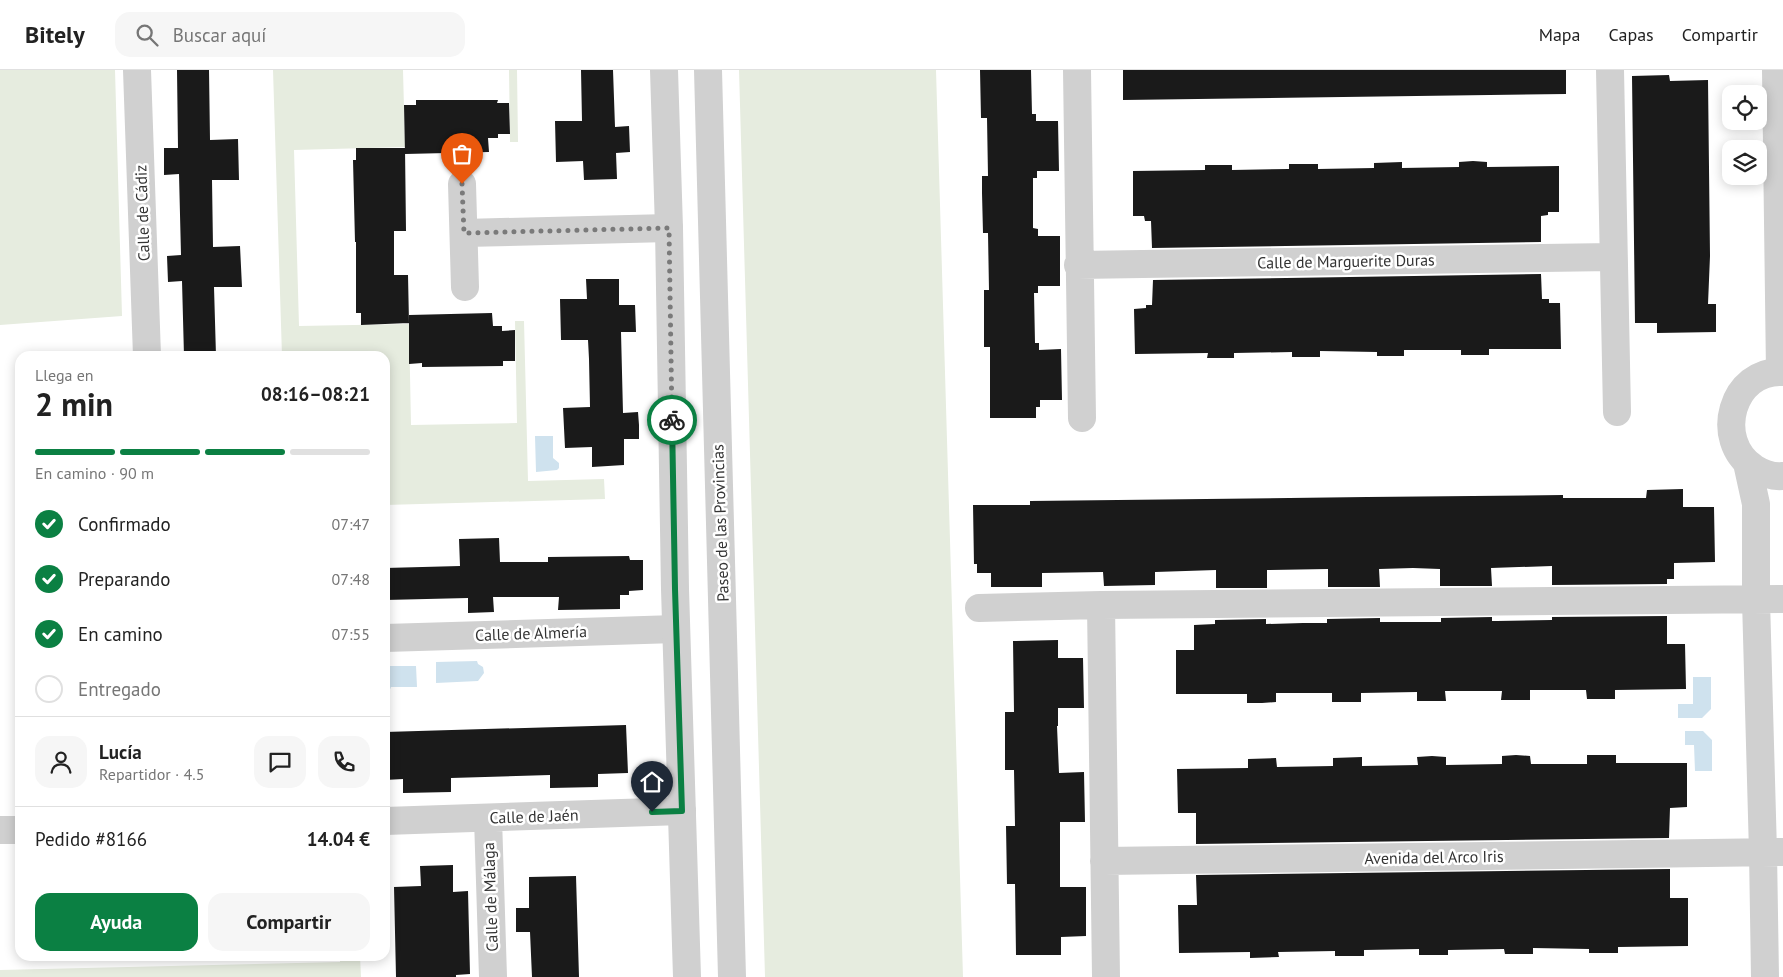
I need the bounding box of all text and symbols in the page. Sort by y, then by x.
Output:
search box [115,12,465,57]
text: Bitely [25,19,85,50]
icon: search [133,21,161,49]
text: Buscar aquí [173,23,266,47]
text: Mapa [1539,23,1581,46]
text: Capas [1609,23,1654,46]
text: Compartir [1682,23,1758,46]
map controls [1722,85,1767,185]
button: locate [1722,85,1767,130]
pin [441,133,483,184]
icon: bag [448,140,476,168]
button: layers [1722,140,1767,185]
street label: Calle de Cádiz [130,164,154,262]
street label: Calle de Marguerite Duras [1257,249,1435,273]
text: Llega en [35,365,94,385]
text: 08:16–08:21 [261,382,370,406]
text: 2 min [35,383,113,425]
courier [647,395,697,445]
icon: bike [658,406,686,434]
street label: Paseo de las Provincias [707,444,733,602]
text: En camino · 90 m [35,463,154,483]
icon: check [35,510,63,538]
text: Confirmado [78,512,171,536]
text: 07:47 [332,514,370,534]
icon: check [35,565,63,593]
text: Preparando [78,567,170,591]
text: 07:48 [332,569,370,589]
icon: check [35,620,63,648]
street label: Calle de Almería [475,621,587,645]
text: En camino [78,622,163,646]
text: 07:55 [332,624,370,644]
text: Entregado [78,677,161,701]
button: person [35,736,87,788]
button: chat [254,736,306,788]
button: phone [318,736,370,788]
text: Lucía [99,740,142,764]
pin [631,761,673,812]
text: Repartidor · 4.5 [99,764,204,784]
icon: home [638,768,666,796]
street label: Calle de Jaén [489,804,579,828]
text: Pedido #8166 [35,827,147,851]
text: 14.04 € [307,827,370,851]
street label: Calle de Málaga [478,842,502,952]
street label: Avenida del Arco Iris [1364,846,1504,868]
button: Ayuda [35,893,198,951]
button: Compartir [208,893,370,951]

